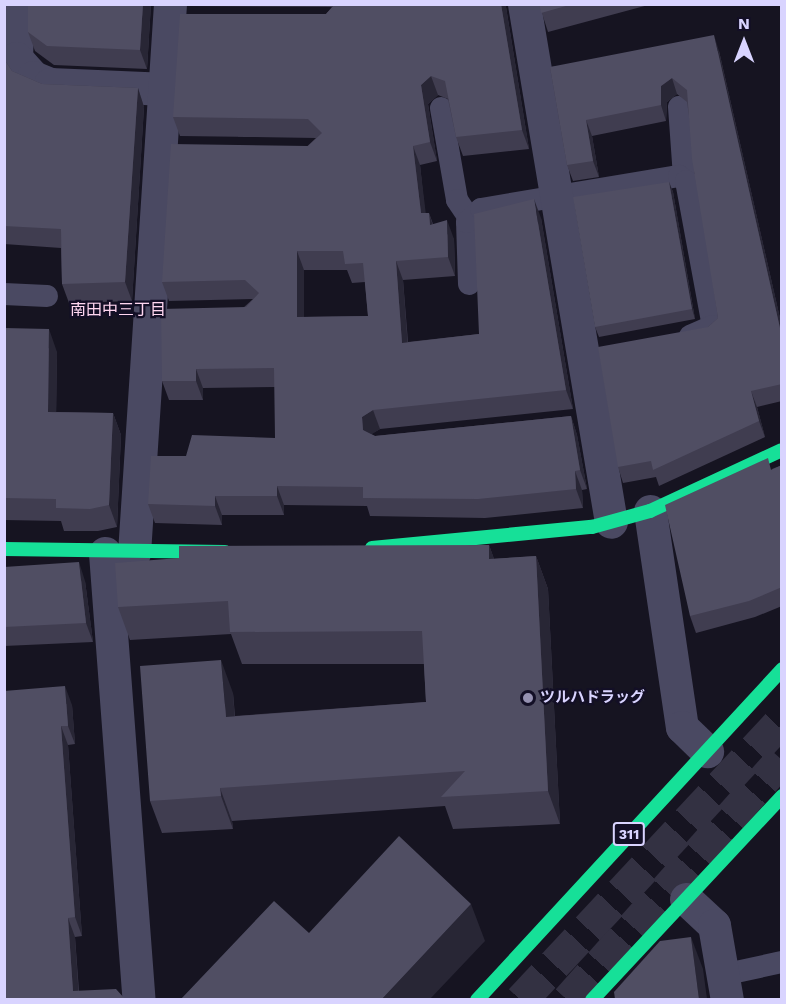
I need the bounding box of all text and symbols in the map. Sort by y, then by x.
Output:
north arrow [714,12,774,72]
text: N [738,14,750,33]
district label: 南田中三丁目 [70,300,166,320]
place label: ツルハドラッグ [540,689,645,707]
marker: ツルハドラッグ [521,691,535,705]
road number: 311 [612,823,646,845]

